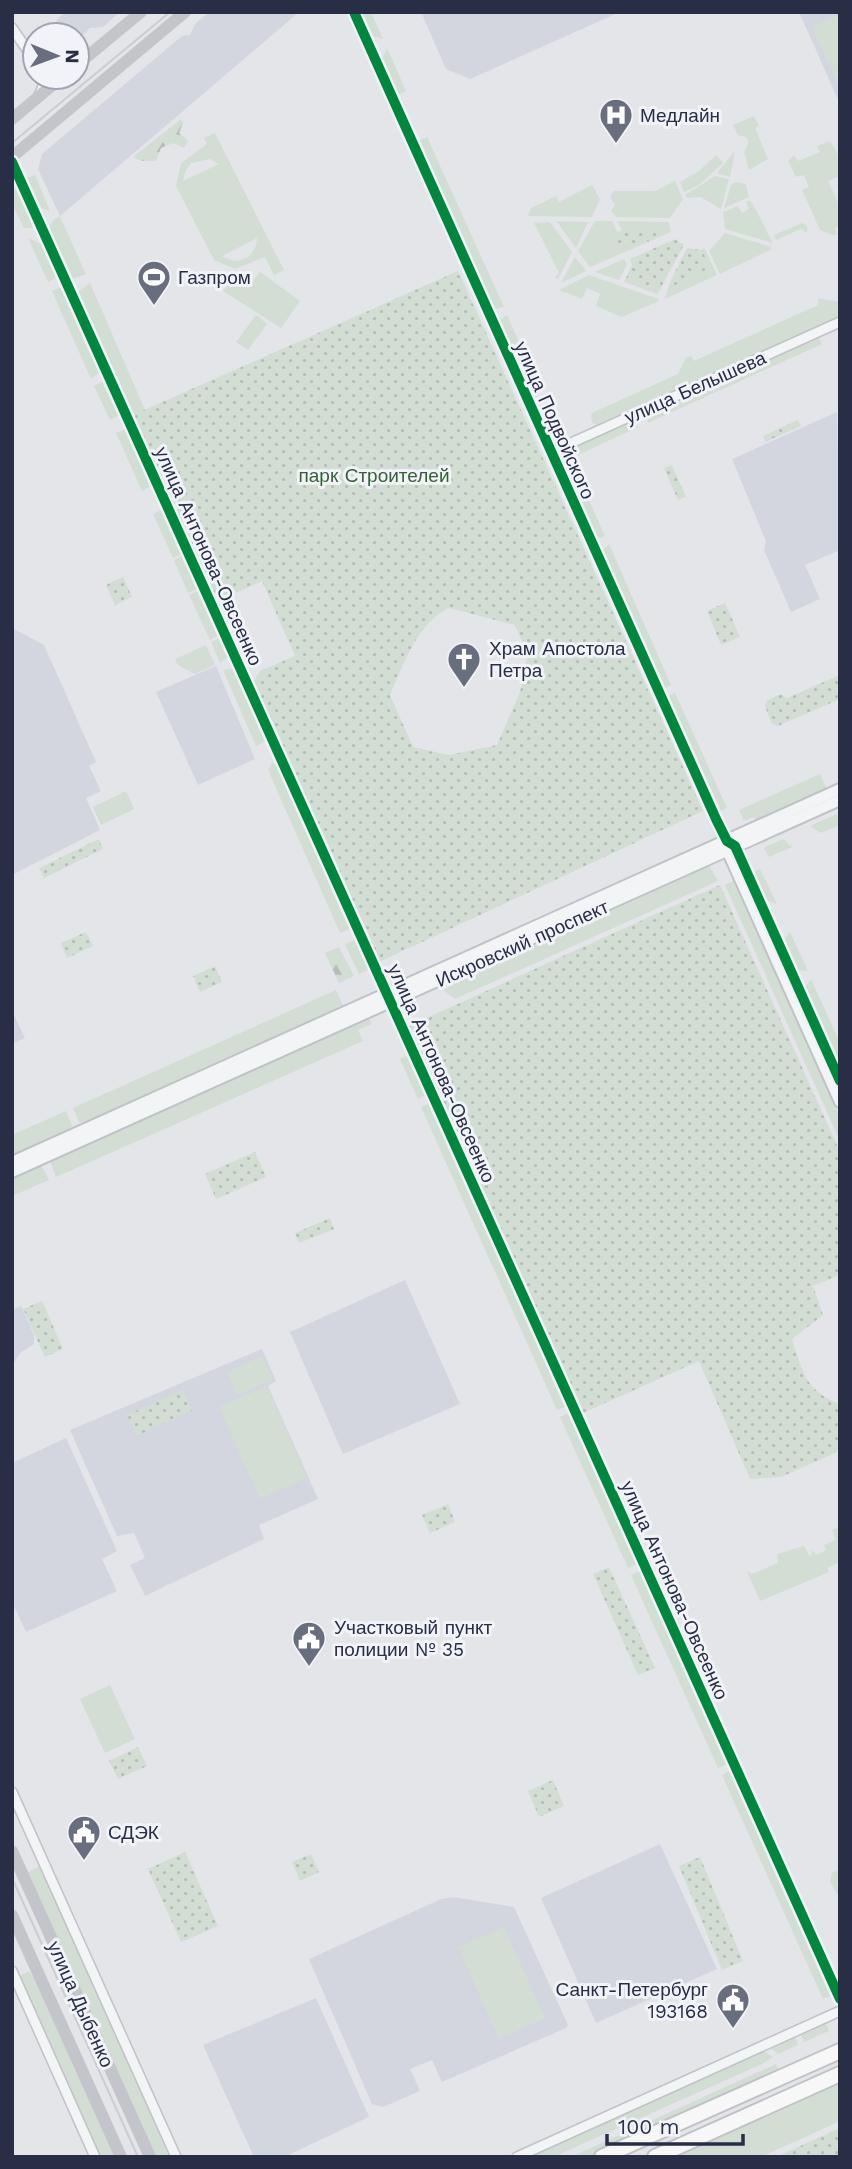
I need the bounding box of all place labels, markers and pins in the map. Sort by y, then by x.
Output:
hospital icon: Медлайн [597,96,635,145]
place label: Медлайн [640,104,720,127]
sports icon: Газпром [135,258,173,307]
place label: Газпром [178,266,251,289]
place label: Храм Апостола Петра [489,637,626,682]
church icon: Храм Апостола Петра [445,640,483,689]
place label: Участковый пункт полиции № 35 [334,1616,492,1661]
public building icon: Участковый пункт полиции № 35 [290,1619,328,1668]
public building icon: СДЭК [65,1813,103,1862]
place label: СДЭК [108,1821,159,1844]
place label: Санкт-Петербург 193168 [556,1978,708,2023]
public building icon: Санкт-Петербург 193168 [714,1981,752,2030]

